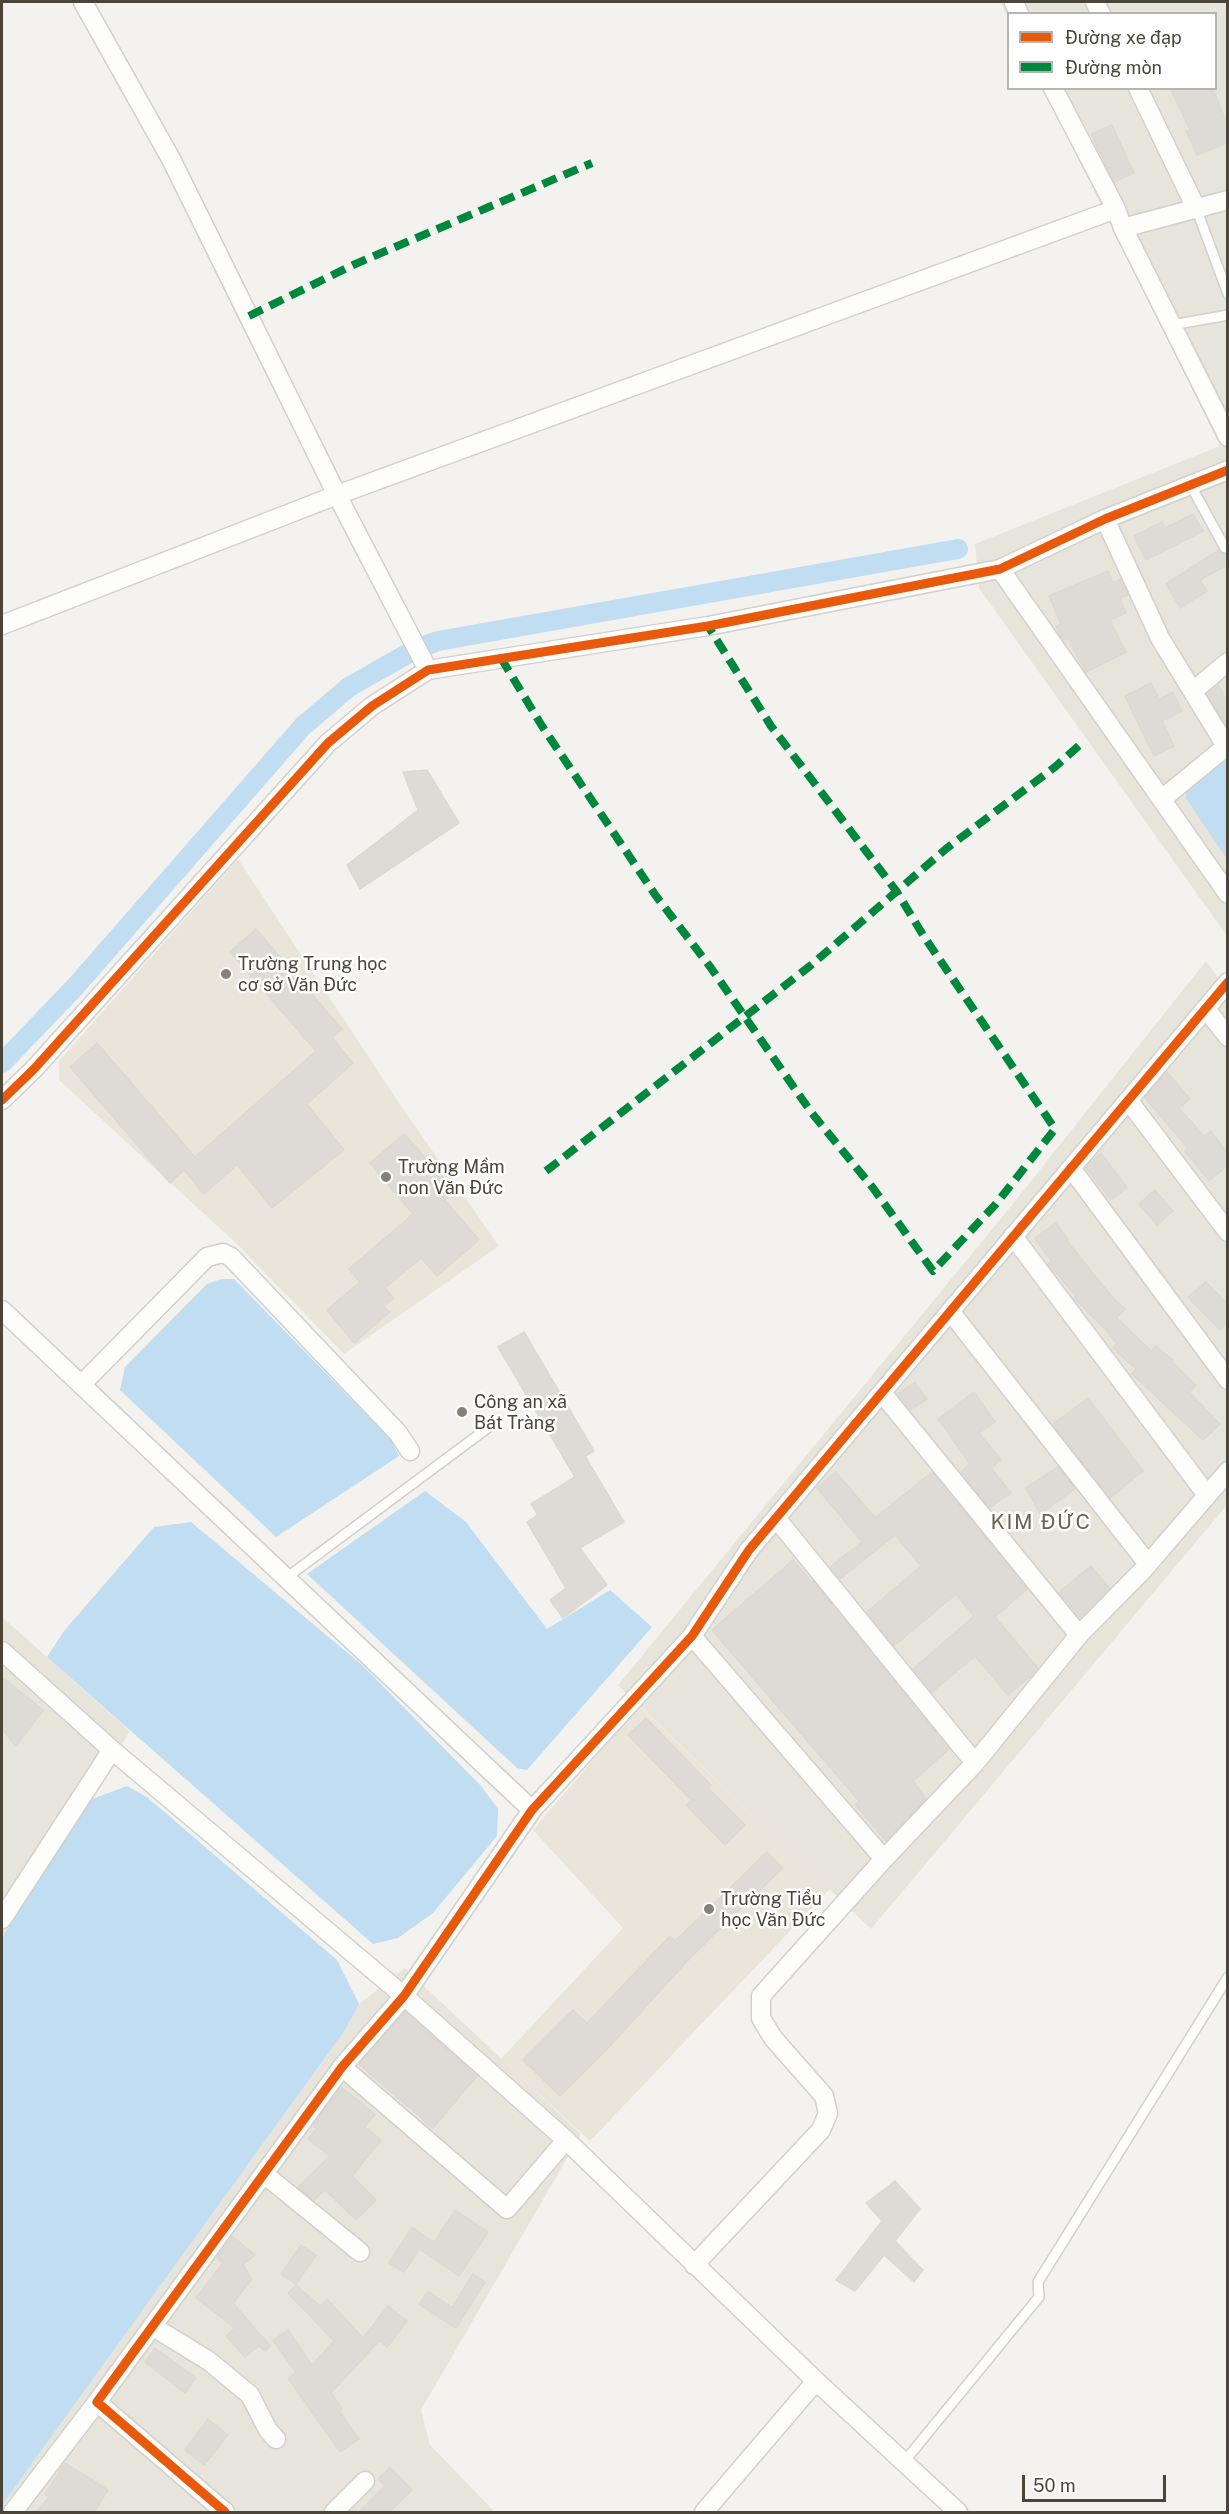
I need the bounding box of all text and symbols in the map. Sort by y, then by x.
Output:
legend [1007,12,1217,90]
text: Đường xe đạp [1065,27,1182,48]
text: Đường mòn [1065,57,1162,78]
place label: Trường Trung học cơ sở Văn Đức [238,953,387,996]
marker: Trường Trung học cơ sở Văn Đức [219,967,233,981]
place label: Trường Mầm non Văn Đức [398,1156,505,1198]
marker: Trường Mầm non Văn Đức [379,1170,393,1184]
place label: Công an xã Bát Tràng [474,1391,567,1434]
marker: Công an xã Bát Tràng [455,1405,469,1419]
district label: KIM ĐỨC [991,1510,1091,1536]
place label: Trường Tiểu học Văn Đức [721,1888,826,1930]
marker: Trường Tiểu học Văn Đức [702,1902,716,1916]
scale bar [1025,2463,1169,2501]
text: 50 m [1033,2475,1076,2496]

